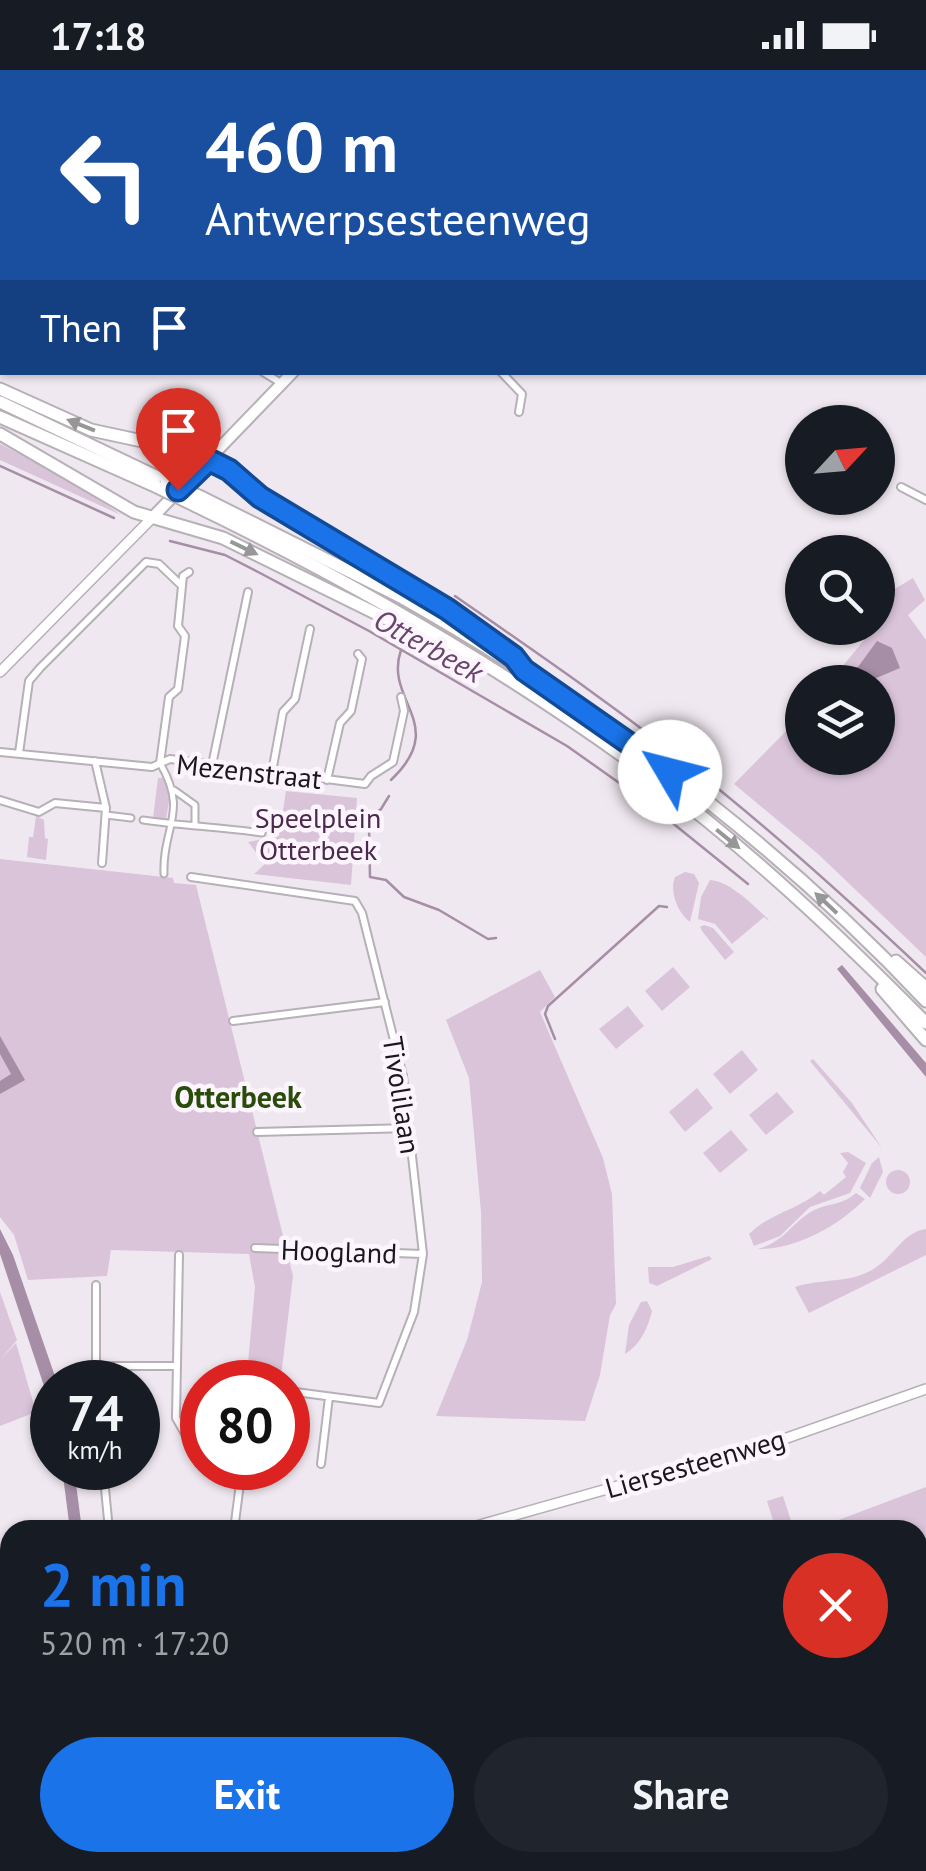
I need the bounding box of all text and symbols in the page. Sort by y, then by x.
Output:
text: 17:18 [50,11,146,60]
text: 460 m [205,101,398,191]
icon: left [40,110,170,240]
text: Antwerpsesteenweg [205,189,591,247]
icon: arrive [142,300,197,355]
text: Then [40,303,122,352]
pin [136,388,221,491]
icon: arrive [151,403,206,458]
north arrow [785,405,895,515]
map controls [785,405,895,775]
one-way arrow [66,417,96,433]
button: search [785,535,895,645]
one-way arrow [230,540,259,557]
water label: Otterbeek [368,599,492,692]
button: layers [785,665,895,775]
position arrow [618,720,722,824]
street label: Mezenstraat [175,745,324,797]
park label: Speelplein Otterbeek [255,799,381,868]
one-way arrow [715,828,740,849]
one-way arrow [814,892,838,915]
street label: Tivolilaan [374,1034,430,1156]
district label: Otterbeek [174,1077,302,1116]
street label: Hoogland [280,1230,398,1272]
speed limit sign: 80 [180,1360,310,1490]
text: 74 [67,1380,123,1445]
street label: Liersesteenweg [601,1420,789,1506]
text: km/h [68,1434,122,1466]
text: 2 min [40,1545,186,1623]
button: close [783,1553,888,1658]
text: 520 m · 17:20 [40,1622,229,1664]
button: Exit [40,1737,454,1852]
button: Share [474,1737,888,1852]

